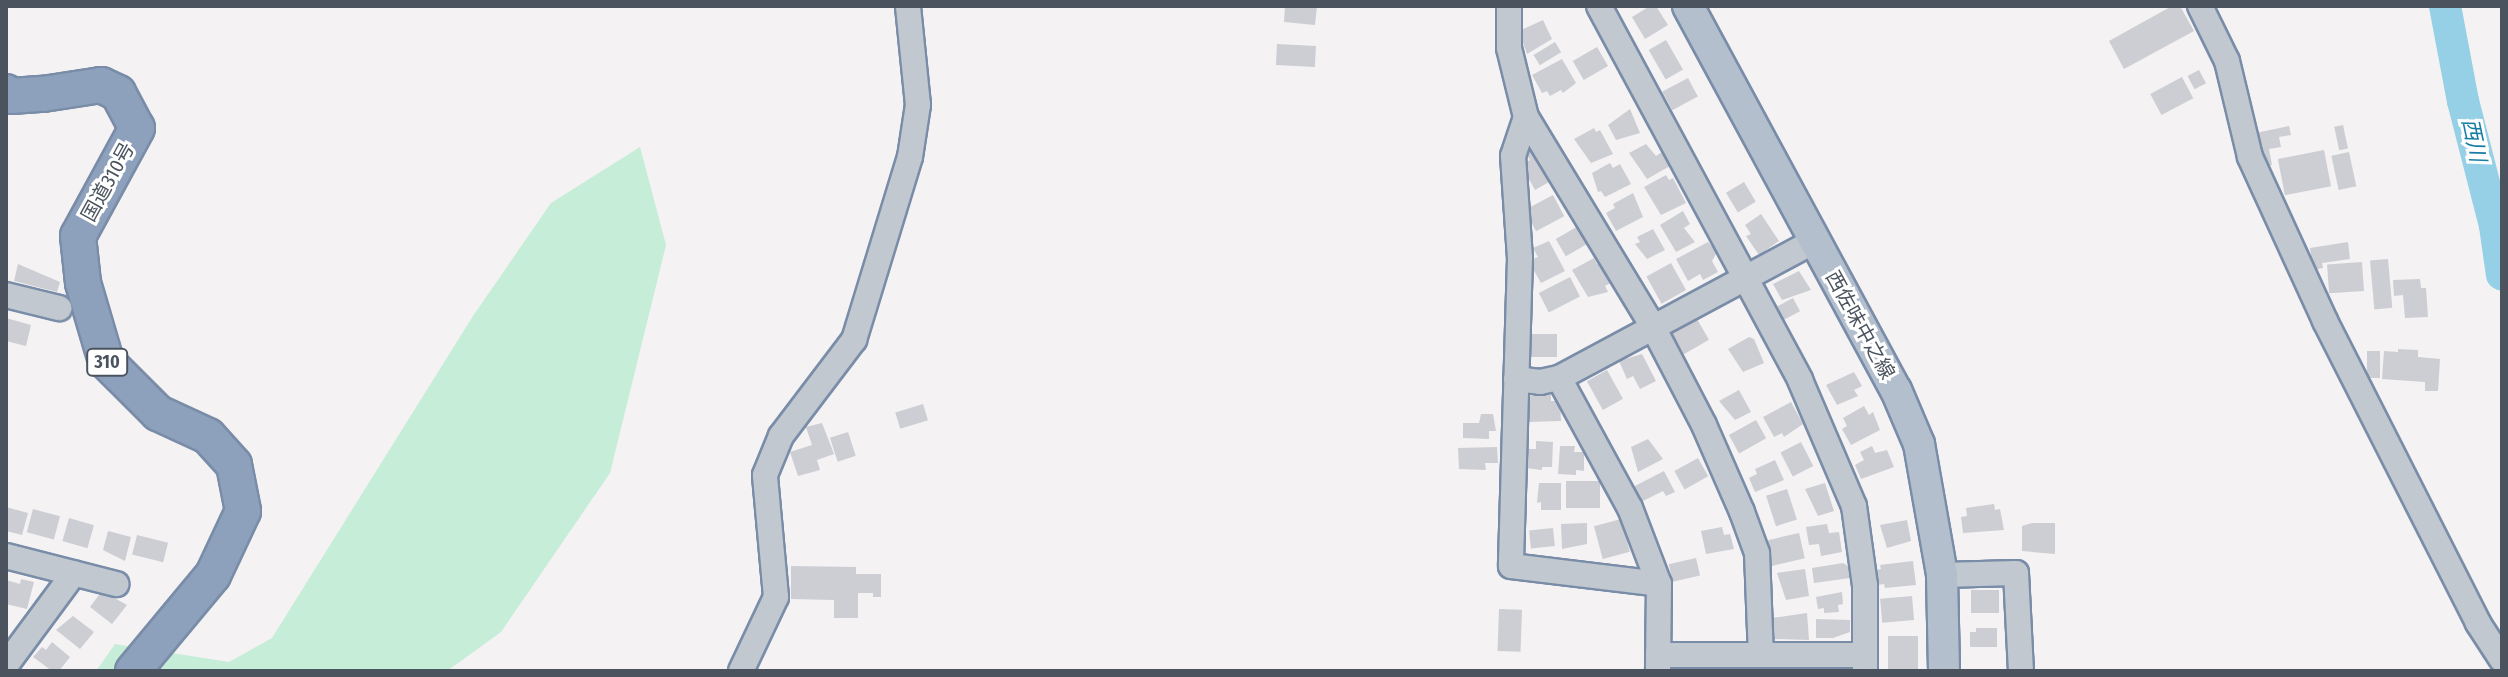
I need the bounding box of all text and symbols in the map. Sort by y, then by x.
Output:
water label: 西川 [2457,116,2491,164]
street label: 国道310号 [76,138,140,226]
street label: 西佐味中之線 [1820,267,1900,383]
road number: 310 [85,348,129,376]

